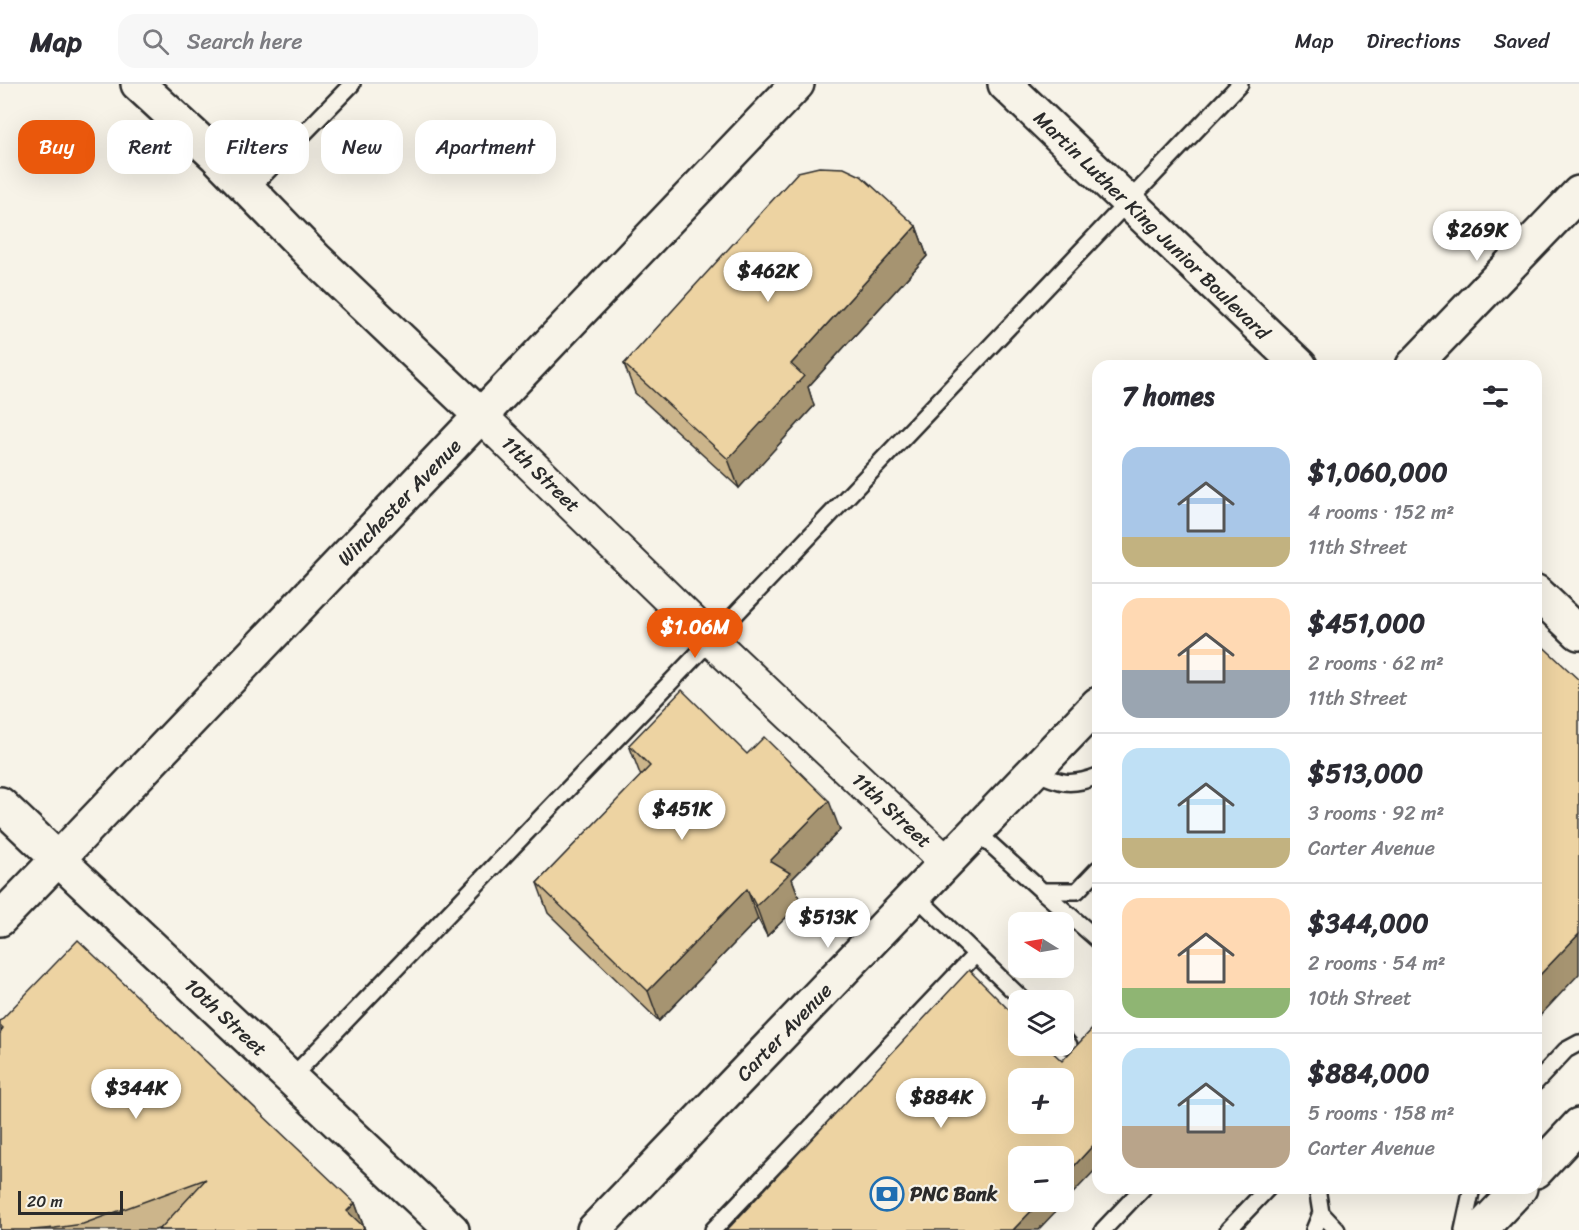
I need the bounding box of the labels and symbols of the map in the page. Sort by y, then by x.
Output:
street label: Martin Luther King Junior Boulevard [1025,102,1280,350]
pin: $269K [1435,211,1519,262]
pin: $462K [726,252,810,303]
street label: 11th Street [493,427,589,522]
street label: Winchester Avenue [329,430,470,575]
pin: $1.06M [646,608,744,659]
street label: 11th Street [843,764,940,857]
pin: $451K [640,790,724,841]
pin: $513K [786,898,870,949]
north arrow [1008,912,1074,978]
street label: 10th Street [176,969,276,1066]
street label: Carter Avenue [728,975,841,1090]
pin: $344K [94,1069,178,1120]
pin: $884K [899,1078,983,1129]
bank icon: PNC Bank [869,1176,905,1212]
place label: PNC Bank [910,1177,998,1212]
scale bar [18,1188,123,1216]

